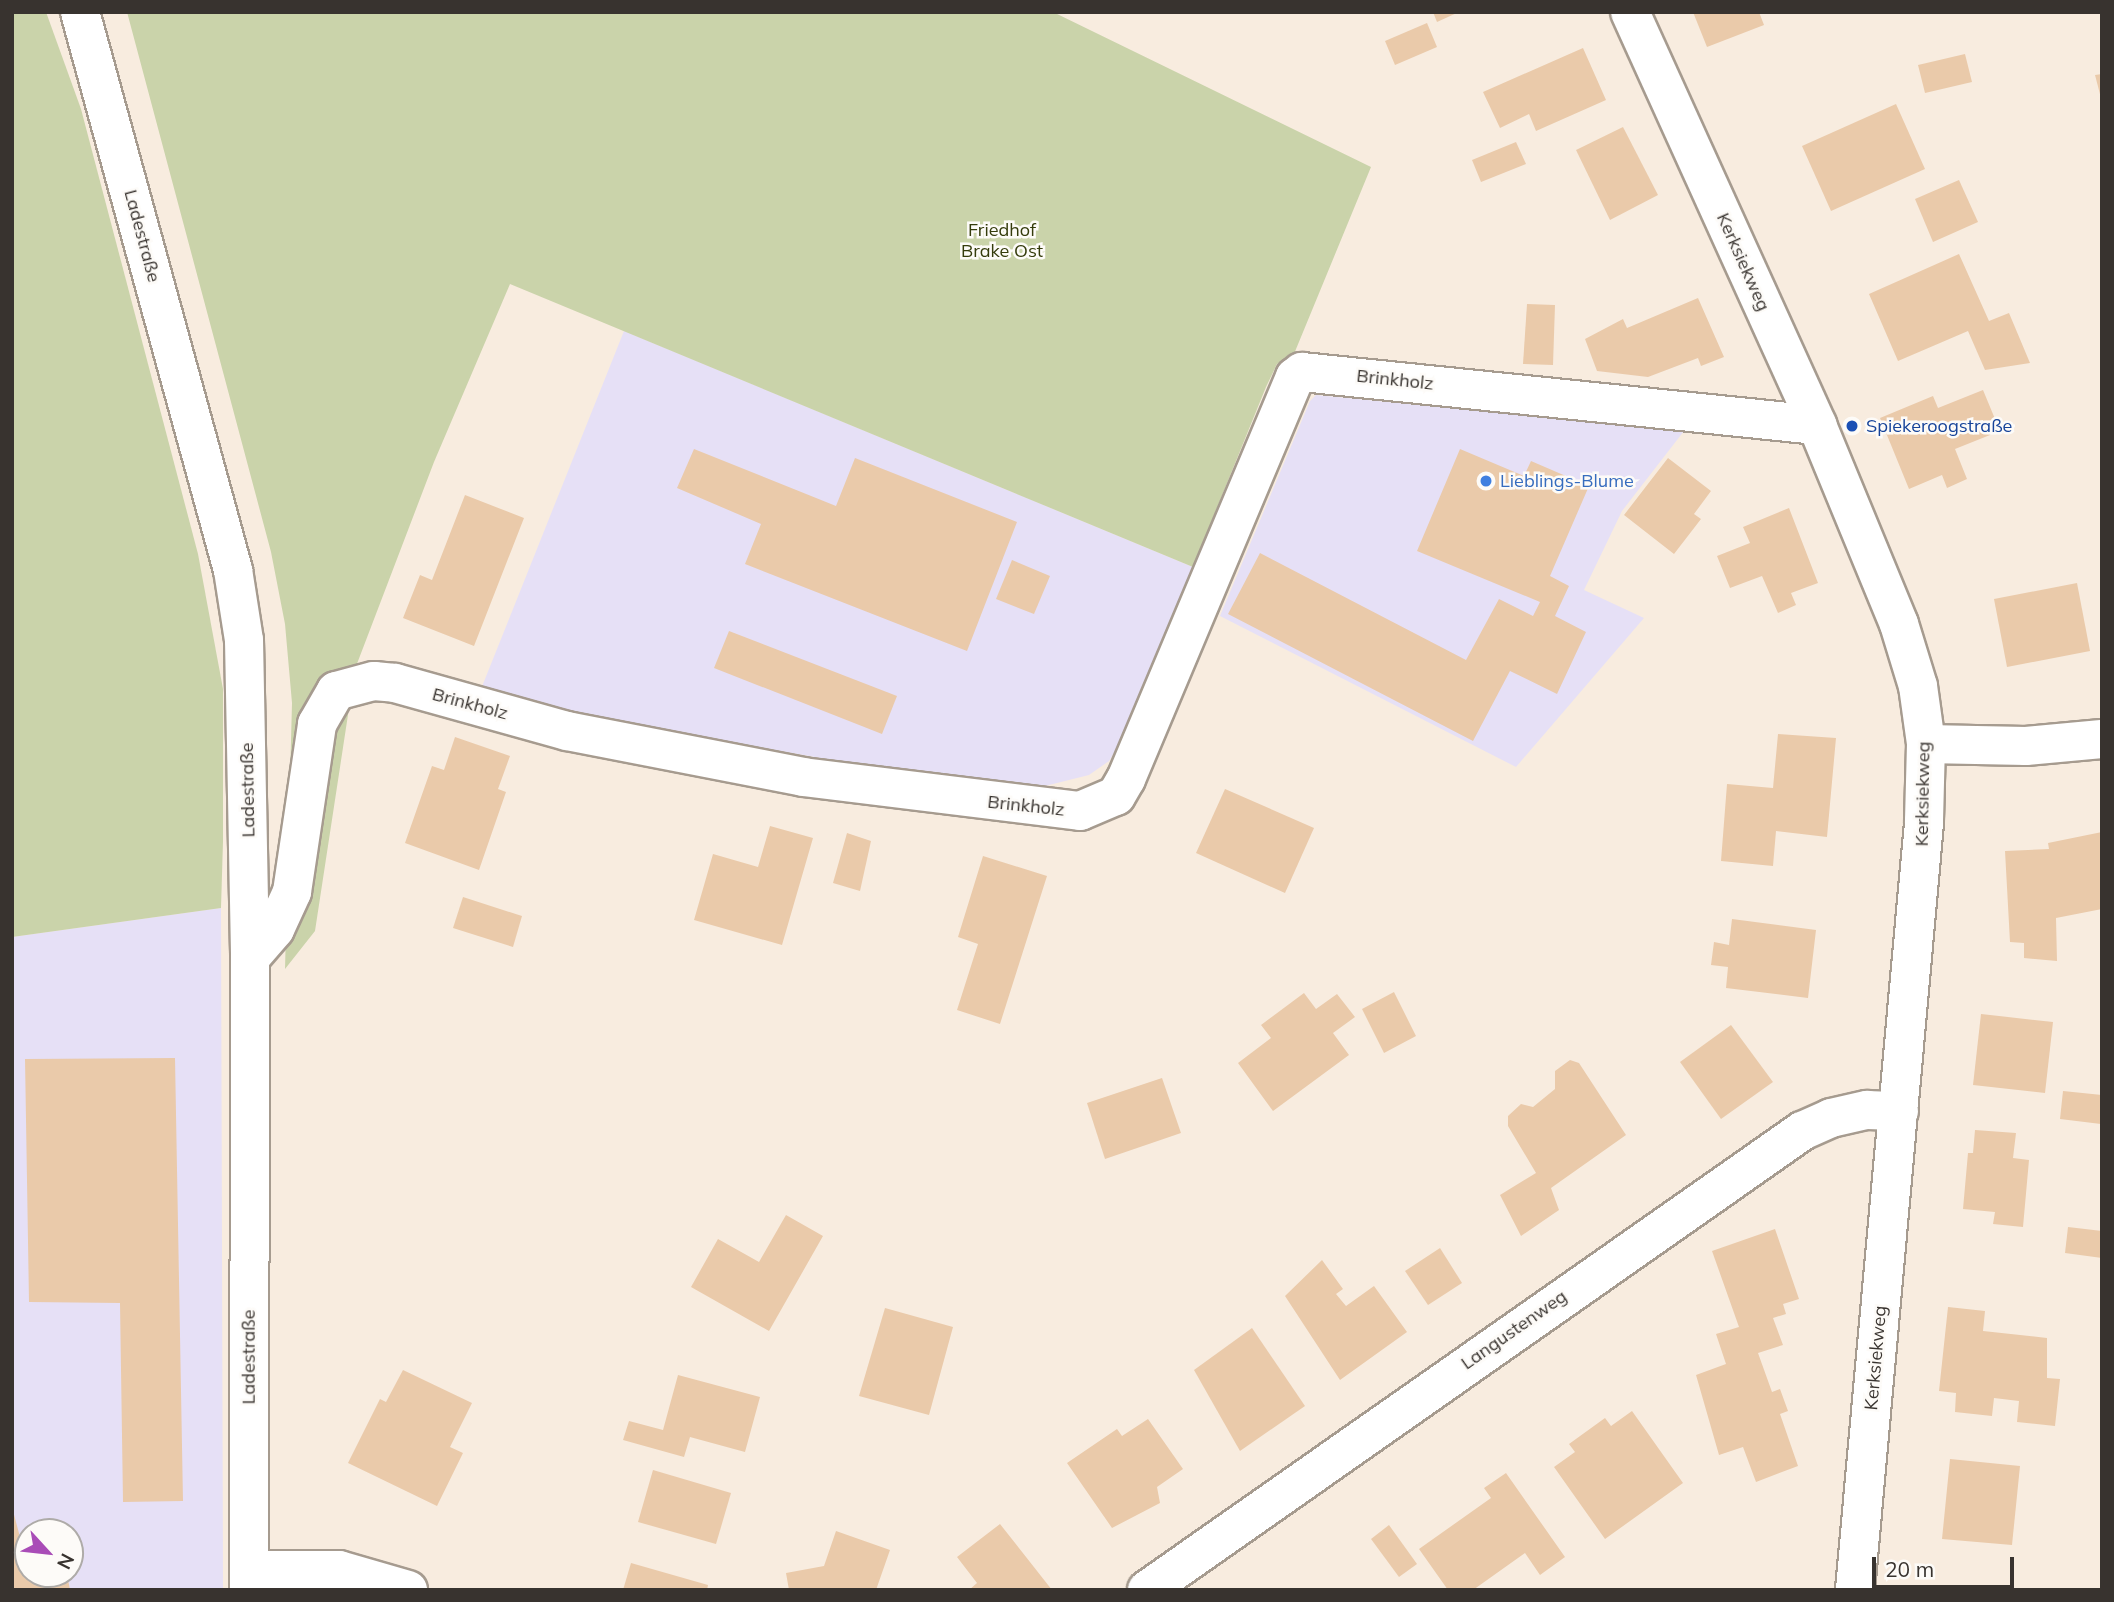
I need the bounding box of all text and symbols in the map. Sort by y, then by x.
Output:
street label: Ladestraße [119,187,165,285]
street label: Kerksiekweg [1712,210,1774,314]
park label: Friedhof Brake Ost [961,220,1043,262]
street label: Brinkholz [1355,365,1435,395]
place label: Spiekeroogstraße [1866,415,2012,437]
marker: Spiekeroogstraße [1844,418,1860,434]
place label: Lieblings-Blume [1500,470,1634,492]
marker: Lieblings-Blume [1478,473,1494,489]
street label: Brinkholz [430,684,510,724]
street label: Kerksiekweg [1911,741,1935,847]
street label: Ladestraße [236,742,260,838]
street label: Brinkholz [986,791,1066,821]
street label: Langustenweg [1457,1286,1571,1374]
street label: Kerksiekweg [1861,1305,1891,1411]
street label: Ladestraße [238,1310,260,1404]
north arrow [14,1518,84,1588]
scale bar [1876,1542,2018,1586]
text: N [52,1550,80,1573]
text: 20 m [1885,1556,1934,1582]

